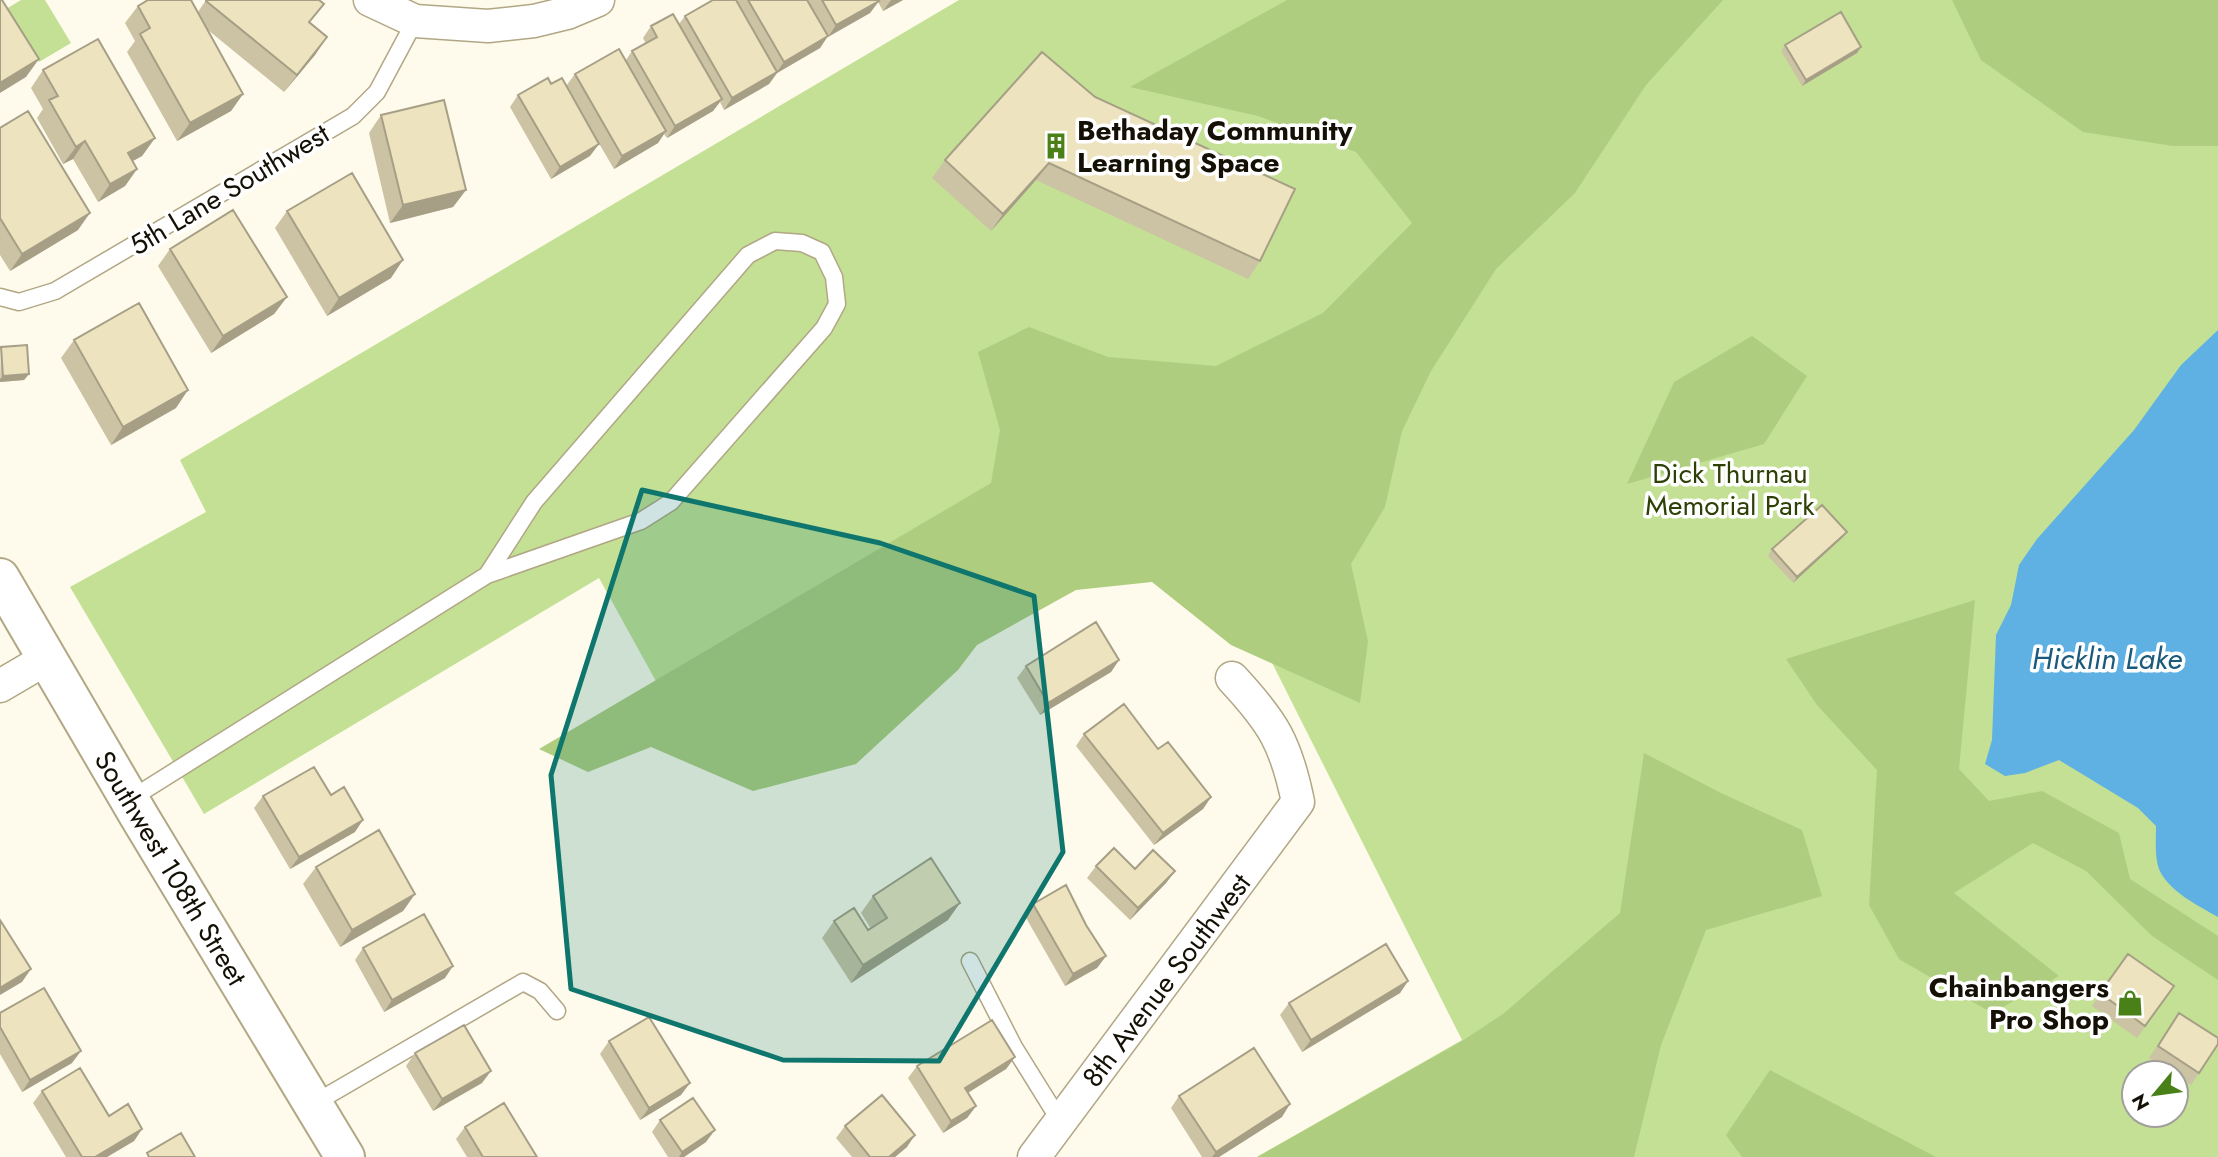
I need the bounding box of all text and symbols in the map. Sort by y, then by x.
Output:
place label: Bethaday Community Learning Space [1077,110,1353,183]
street label: 5th Lane Southwest [121,113,337,265]
building icon: Bethaday Community Learning Space [1041,131,1071,161]
park label: Dick Thurnau Memorial Park [1645,453,1815,526]
water label: Hicklin Lake [2032,637,2182,680]
street label: Southwest 108th Street [84,743,257,994]
street label: 8th Avenue Southwest [1072,865,1261,1096]
place label: Chainbangers Pro Shop [1929,967,2109,1040]
shop icon: Chainbangers Pro Shop [2115,988,2145,1018]
north arrow [2120,1059,2190,1129]
text: N [2125,1089,2156,1115]

